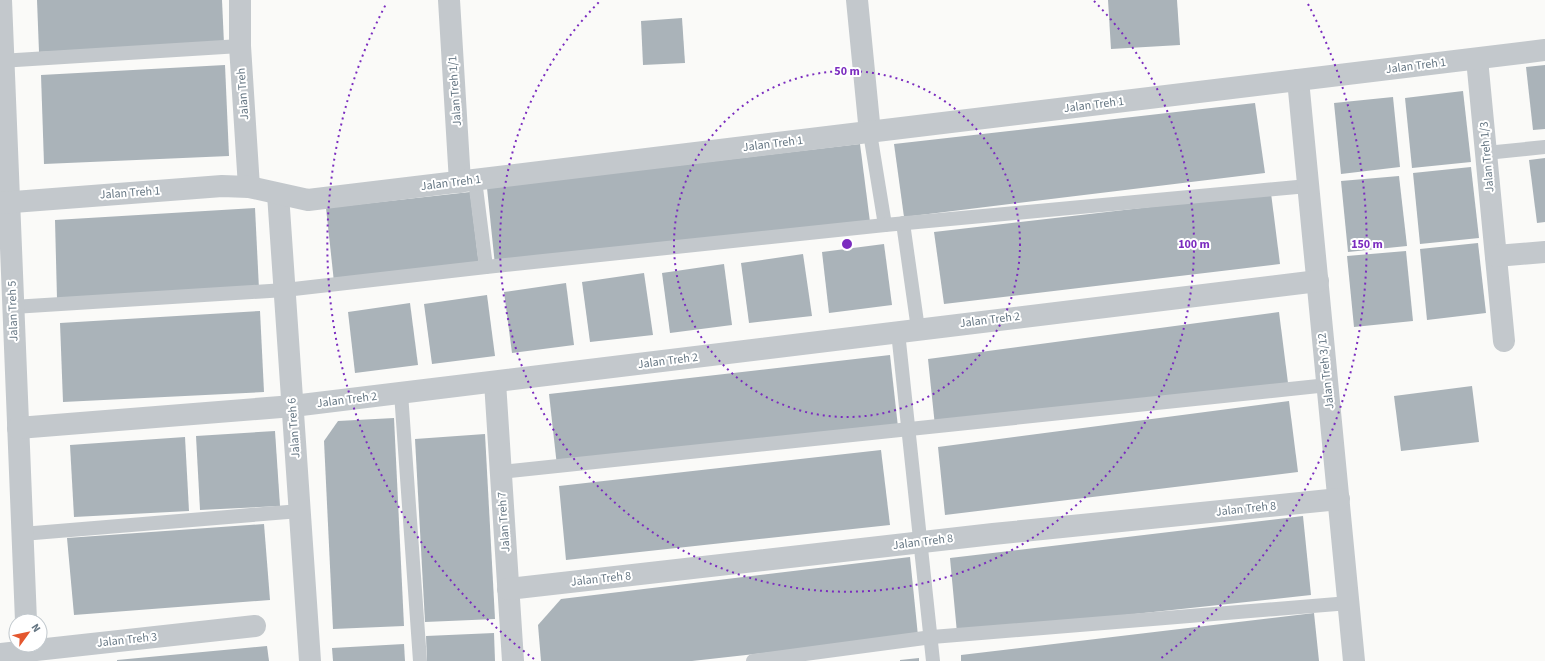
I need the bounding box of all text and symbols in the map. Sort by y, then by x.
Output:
street label: Jalan Treh 1 [1385,54,1447,78]
street label: Jalan Treh 1/1 [444,55,466,127]
text: 50 m [834,63,860,80]
street label: Jalan Treh [233,67,253,121]
street label: Jalan Treh 1 [1063,93,1125,117]
street label: Jalan Treh 1/3 [1475,121,1499,193]
street label: Jalan Treh 1 [742,132,804,156]
street label: Jalan Treh 1 [420,171,482,195]
street label: Jalan Treh 1 [99,182,161,204]
text: 100 m [1178,236,1210,253]
text: 150 m [1351,236,1383,253]
centre of rings [840,237,854,251]
street label: Jalan Treh 5 [3,280,23,342]
street label: Jalan Treh 2 [959,308,1021,332]
street label: Jalan Treh 3/12 [1314,332,1338,410]
street label: Jalan Treh 2 [637,349,699,373]
street label: Jalan Treh 2 [316,388,378,412]
street label: Jalan Treh 6 [283,397,305,459]
street label: Jalan Treh 7 [493,491,515,553]
street label: Jalan Treh 8 [1215,497,1277,521]
street label: Jalan Treh 8 [892,530,954,554]
street label: Jalan Treh 8 [570,567,632,591]
north arrow [8,613,48,653]
text: N [28,621,44,635]
street label: Jalan Treh 3 [96,628,158,652]

